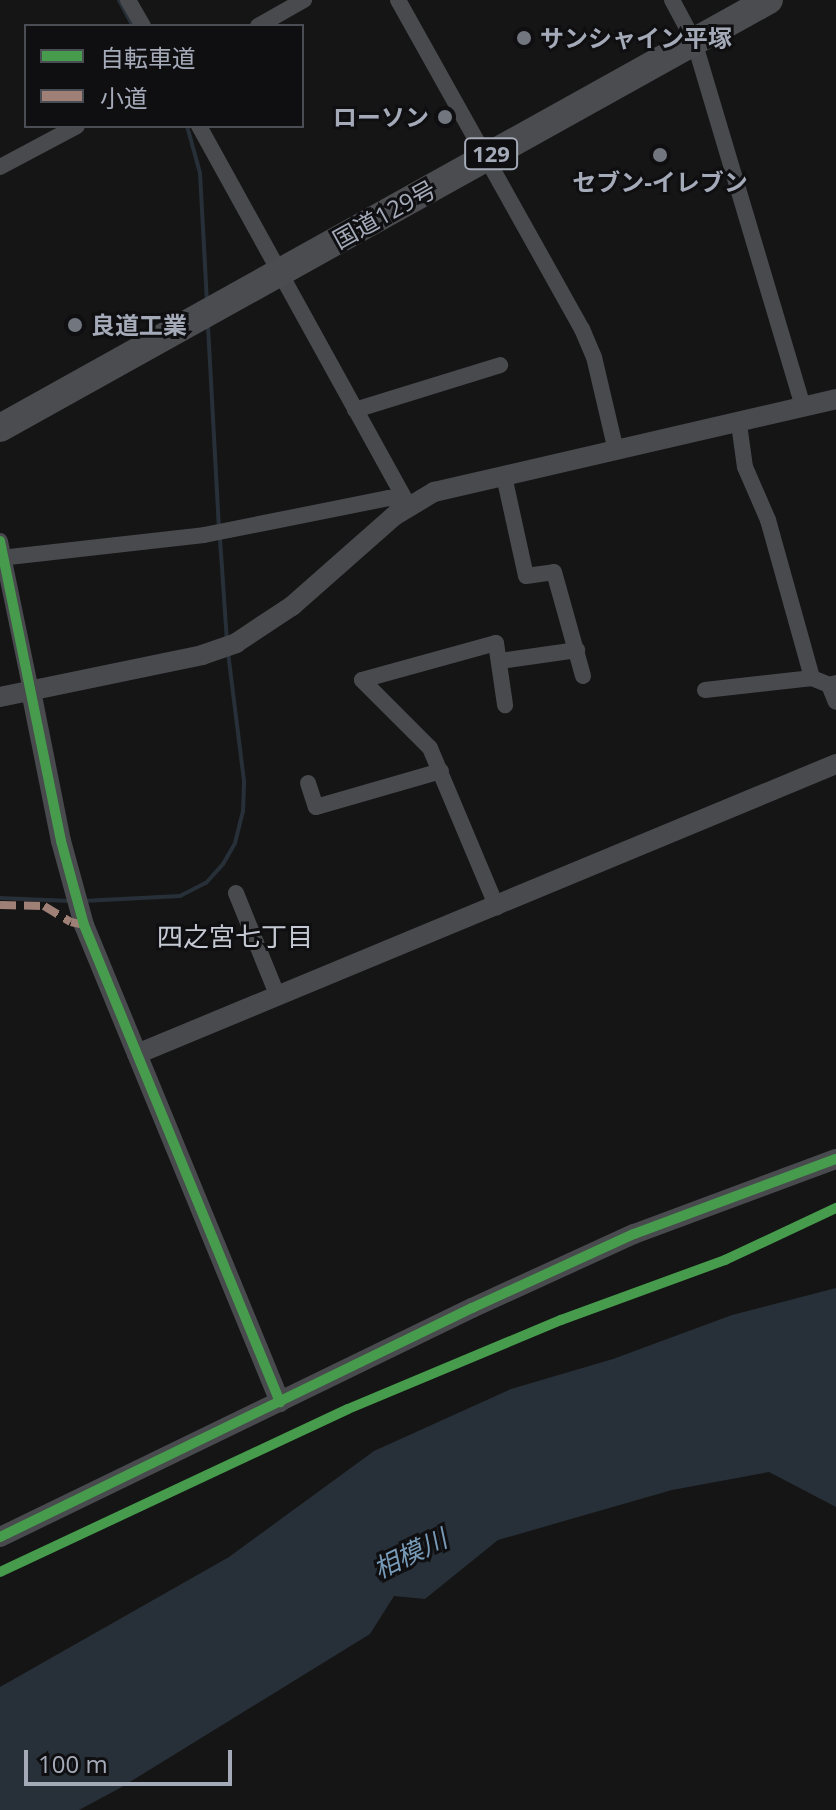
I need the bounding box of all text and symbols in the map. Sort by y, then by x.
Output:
legend [24,24,304,128]
place label: サンシャイン平塚 [540,24,732,52]
marker: サンシャイン平塚 [515,29,533,47]
text: 自転車道 [100,41,196,74]
text: 小道 [100,81,148,114]
place label: ローソン [333,103,429,131]
marker: ローソン [436,108,454,126]
road number: 129 [463,136,519,172]
marker: セブン-イレブン [651,146,669,164]
place label: セブン-イレブン [572,168,748,196]
street label: 国道129号 [328,174,440,254]
place label: 良道工業 [91,311,187,339]
marker: 良道工業 [66,316,84,334]
district label: 四之宮七丁目 [157,921,313,953]
water label: 相模川 [368,1523,452,1585]
scale bar [28,1734,236,1784]
text: 100 m [38,1747,108,1780]

